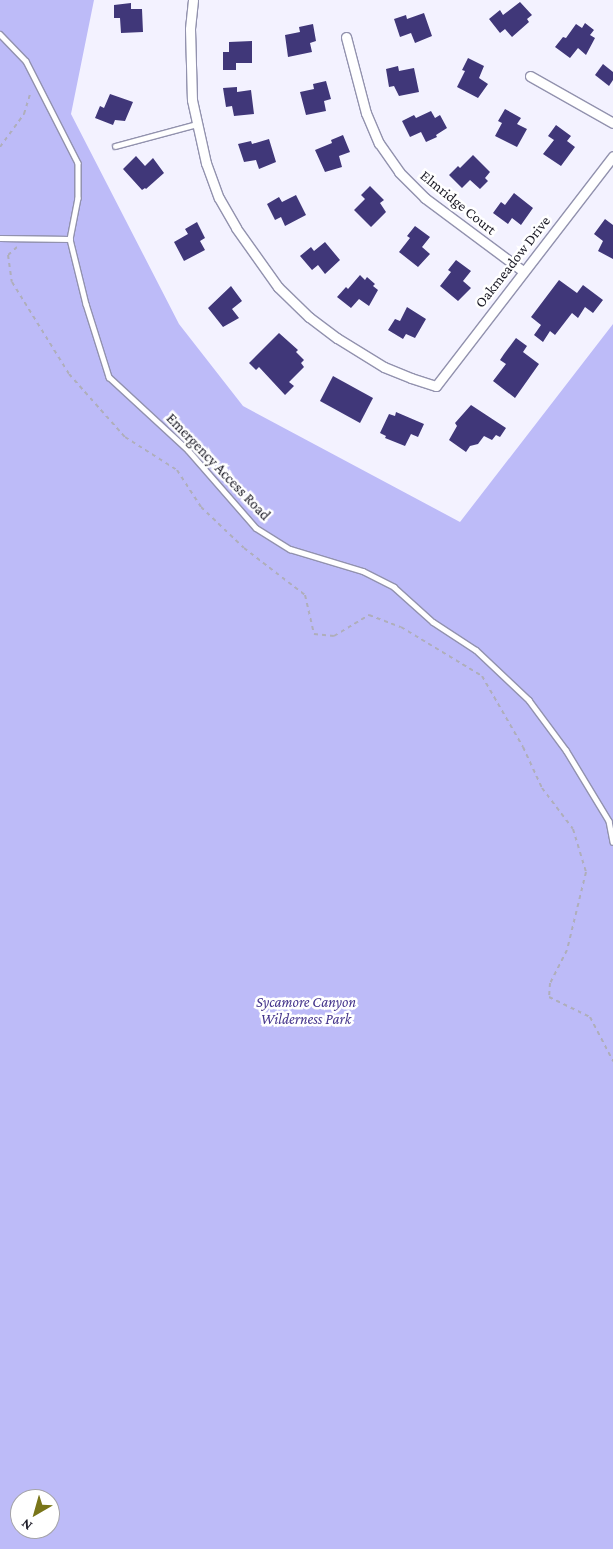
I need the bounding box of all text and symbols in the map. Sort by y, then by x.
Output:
street label: Elmridge Court [416,167,500,239]
street label: Oakmeadow Drive [472,213,554,311]
street label: Emergency Access Road [162,410,274,524]
park label: Sycamore Canyon Wilderness Park [256,993,356,1028]
north arrow [10,1489,60,1539]
text: N [18,1516,35,1534]

